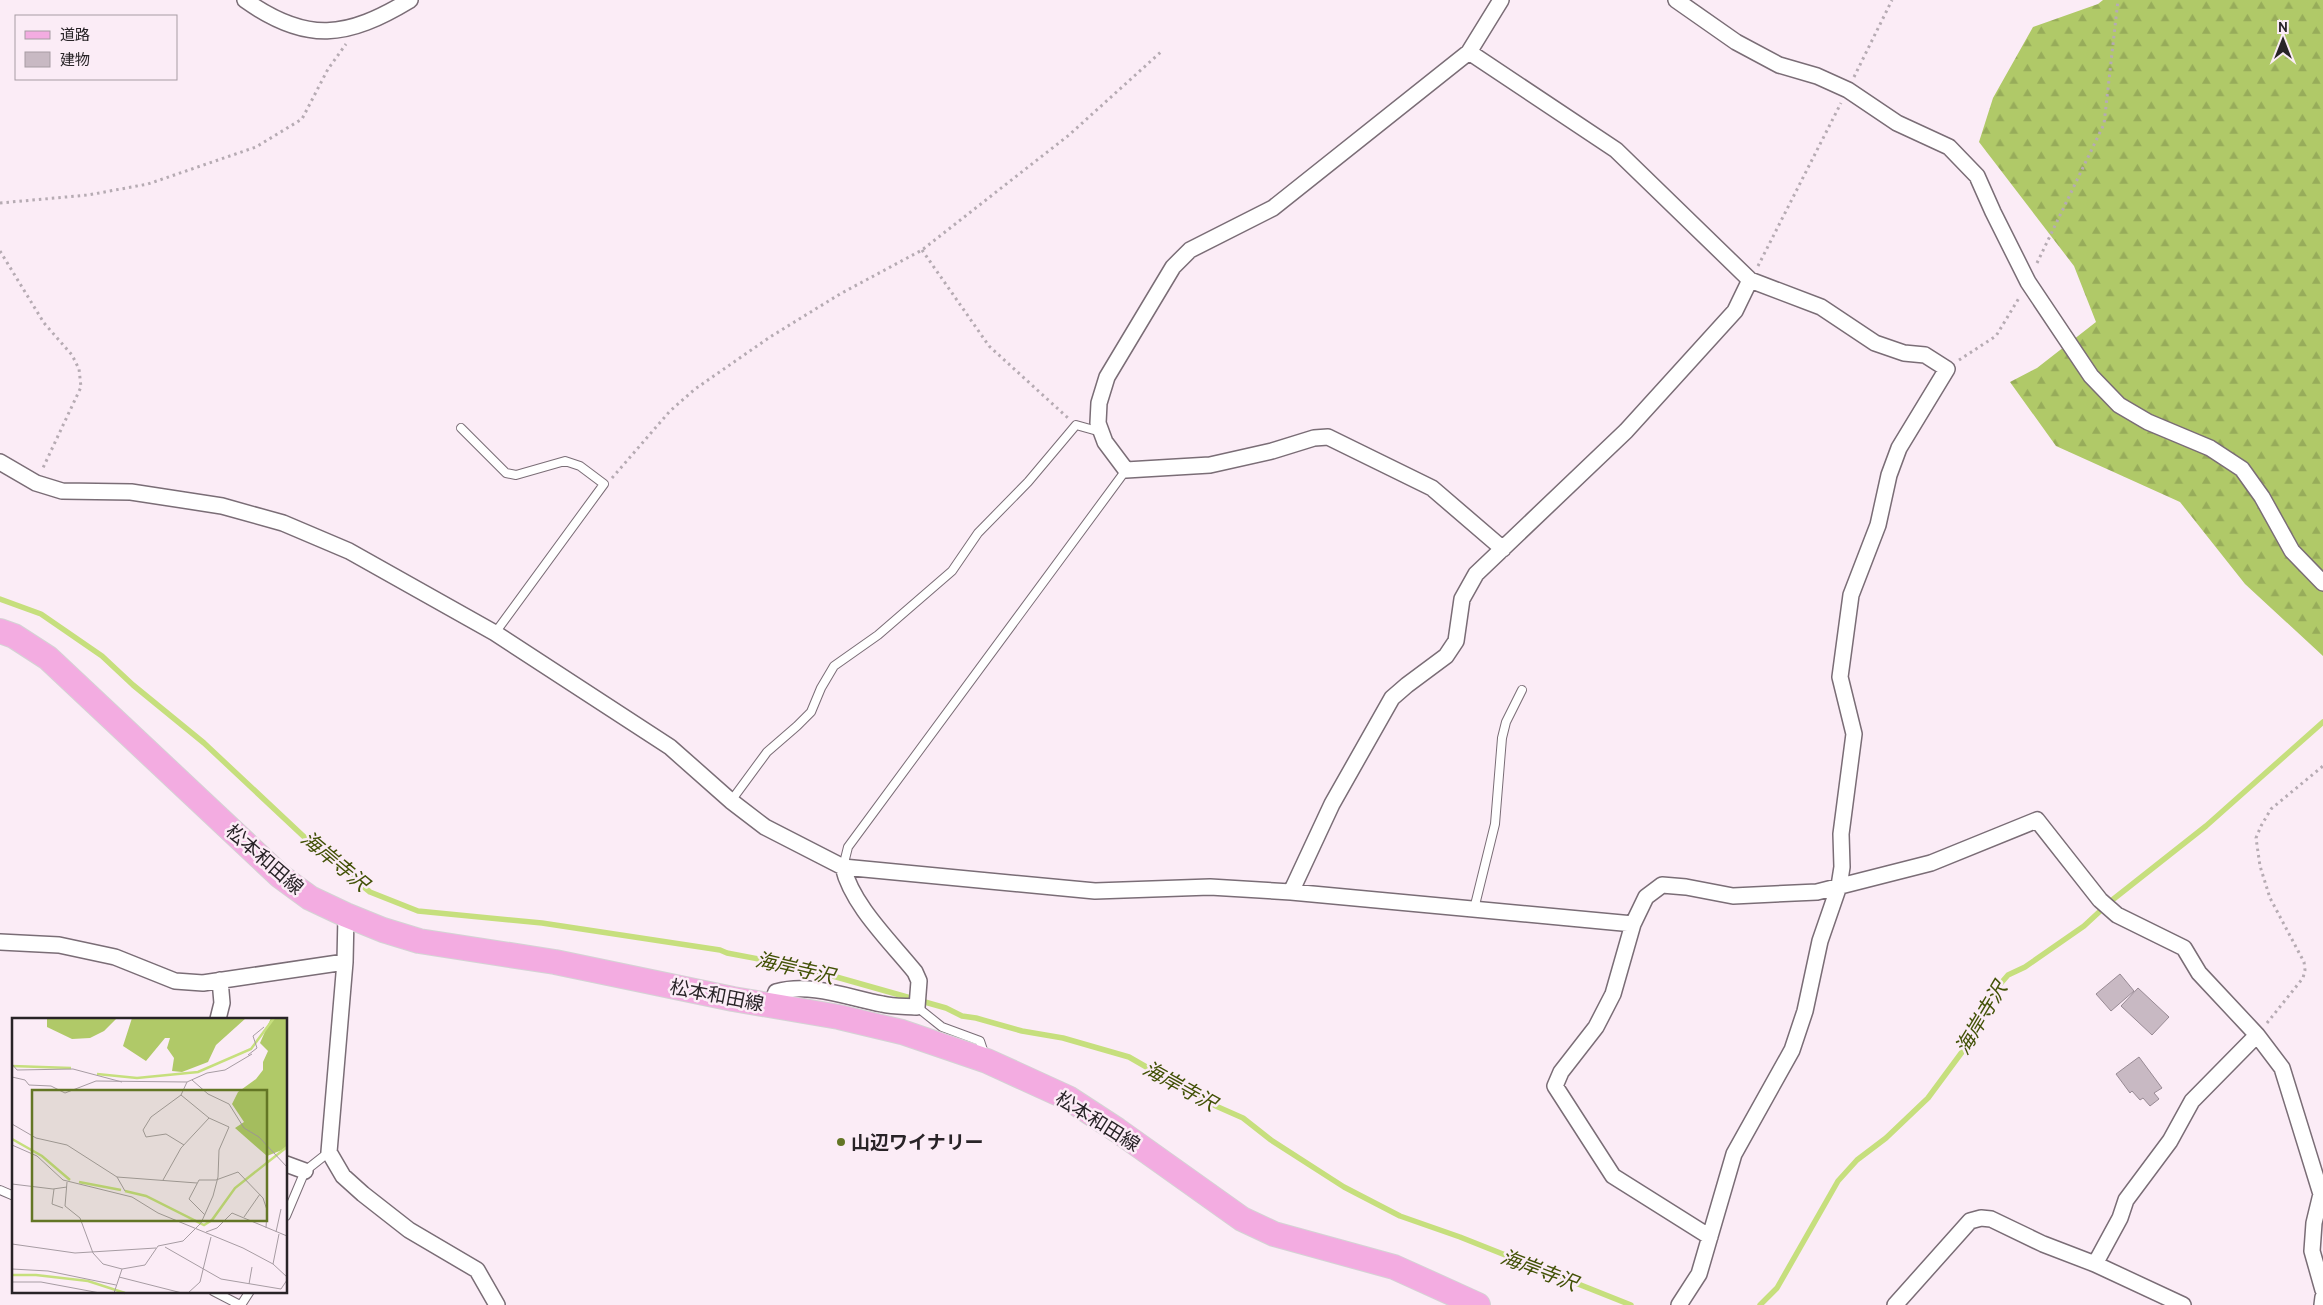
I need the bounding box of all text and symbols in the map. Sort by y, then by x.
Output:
legend [15,15,178,80]
north arrow [2258,15,2308,65]
text: N [2278,18,2288,36]
text: 道路 [60,26,90,44]
text: 建物 [60,51,90,69]
street label: 松本和田線 [221,820,308,899]
water label: 海岸寺沢 [297,826,376,898]
water label: 海岸寺沢 [753,947,840,989]
street label: 松本和田線 [668,975,766,1016]
water label: 海岸寺沢 [1950,975,2013,1058]
inset map [12,1018,288,1292]
water label: 海岸寺沢 [1139,1056,1223,1117]
street label: 松本和田線 [1051,1086,1144,1156]
place label: 山辺ワイナリー [851,1131,984,1154]
marker: 山辺ワイナリー [835,1136,847,1148]
water label: 海岸寺沢 [1497,1244,1583,1297]

